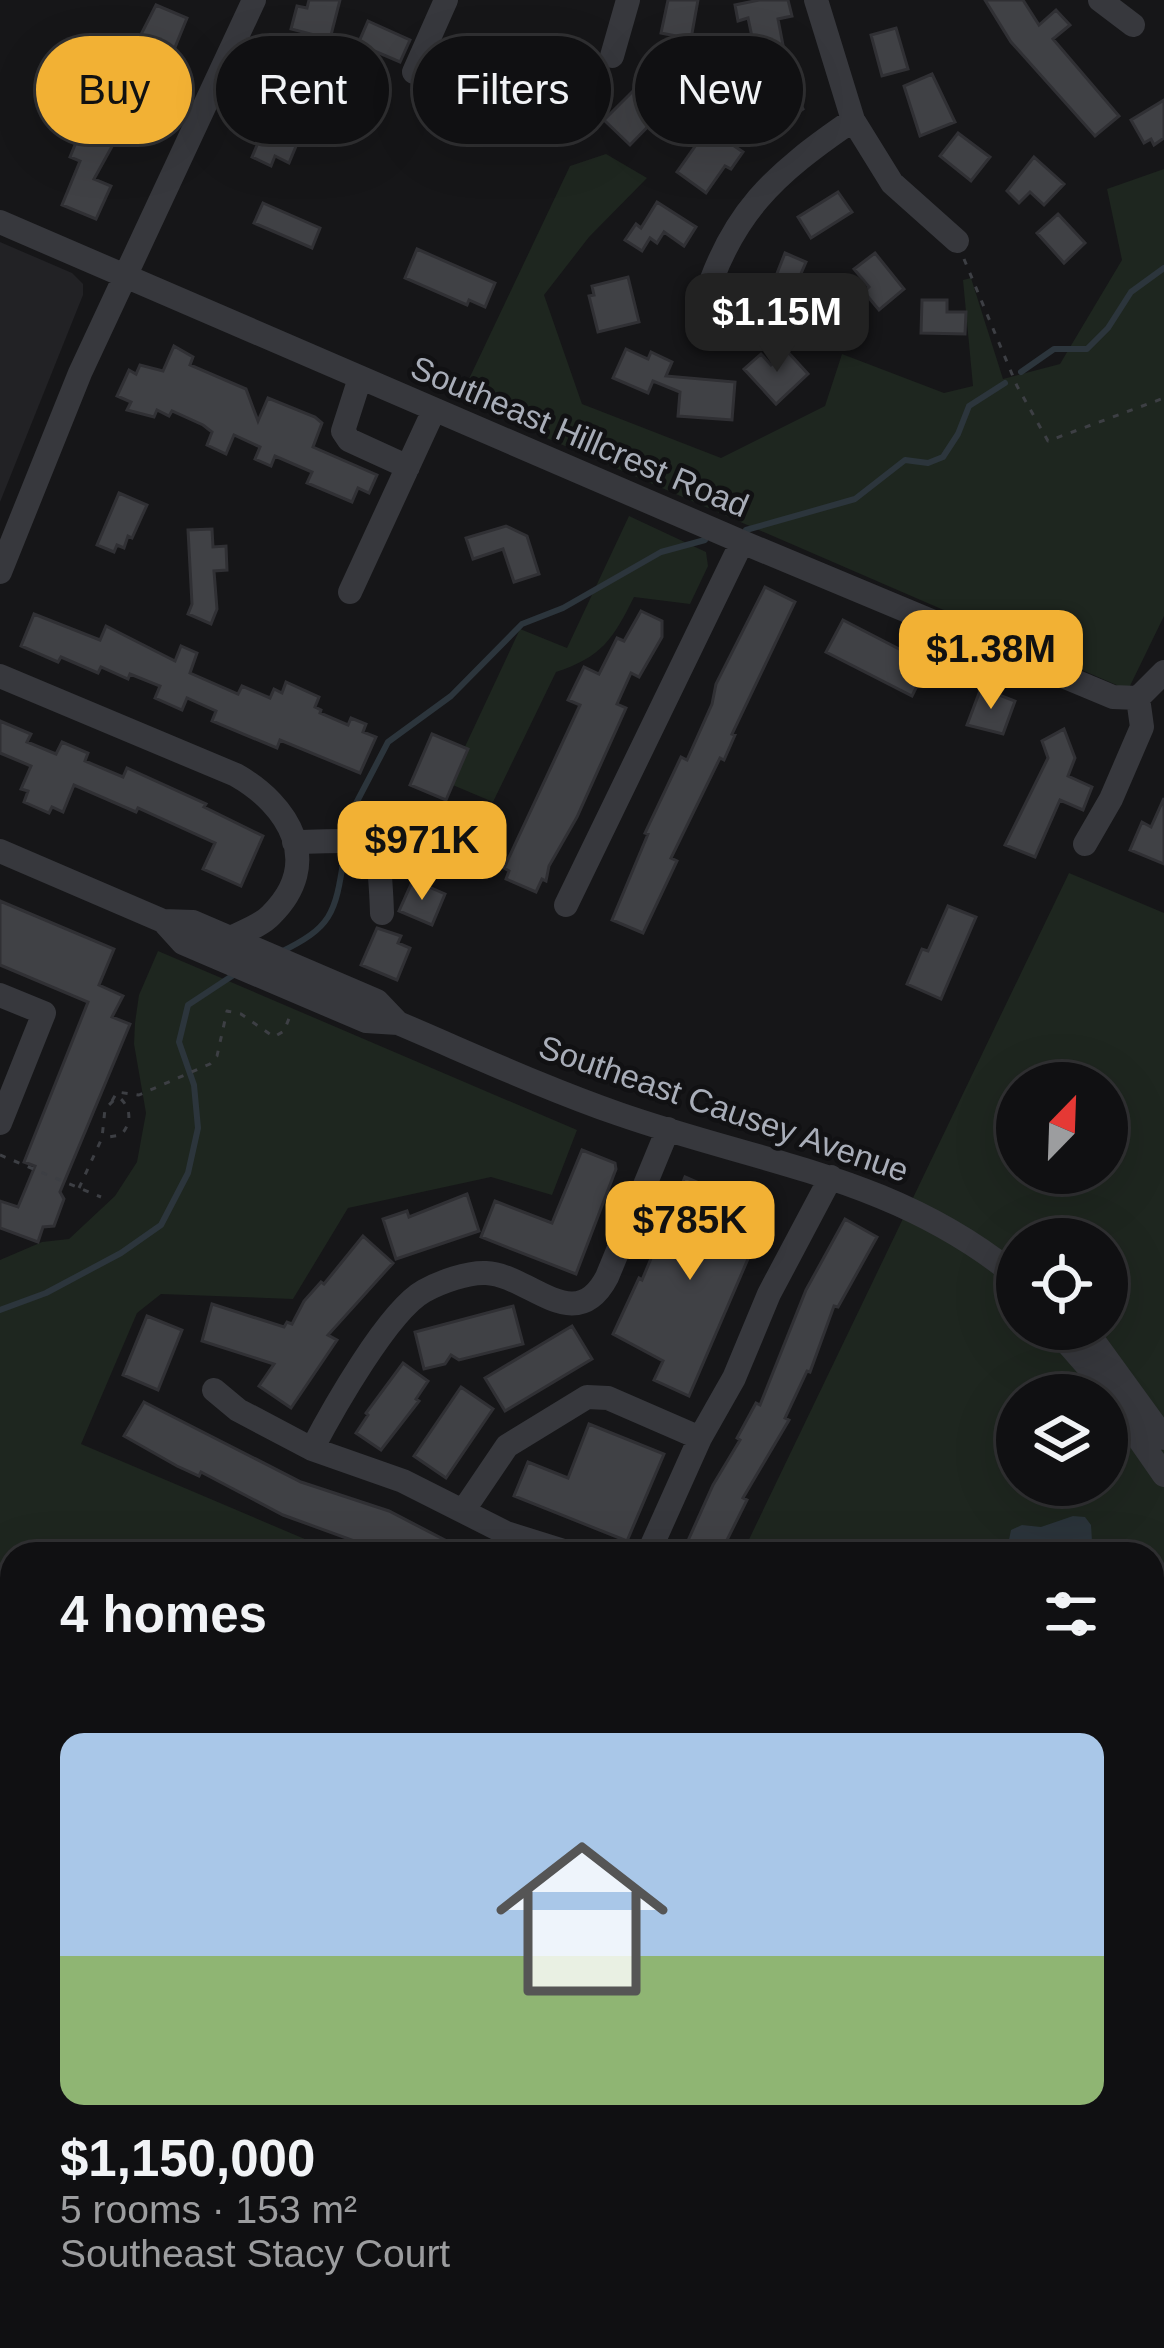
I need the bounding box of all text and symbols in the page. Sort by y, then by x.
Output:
chip: Buy [36,36,192,144]
chip: Rent [216,36,389,144]
chip: Filters [413,36,611,144]
chip: New [635,36,803,144]
pin: $1.15M [679,273,875,375]
text: $1.15M [712,290,842,333]
street label: Southeast Hillcrest Road [405,348,754,524]
pin: $1.38M [893,610,1089,712]
text: $1.38M [926,627,1056,670]
pin: $971K [338,801,506,903]
text: $971K [365,818,479,861]
street label: Southeast Causey Avenue [534,1028,913,1189]
north arrow [996,1062,1128,1194]
map controls [996,1062,1128,1506]
pin: $785K [606,1181,774,1283]
text: $785K [633,1198,747,1241]
button: locate [996,1218,1128,1350]
button: layers [996,1374,1128,1506]
icon: filters [1038,1581,1104,1647]
text: 4 homes [60,1586,267,1643]
icon: home [474,1811,690,2027]
text: $1,150,000 [60,2130,315,2187]
text: 5 rooms · 153 m² [60,2188,357,2231]
text: Southeast Stacy Court [60,2232,450,2275]

